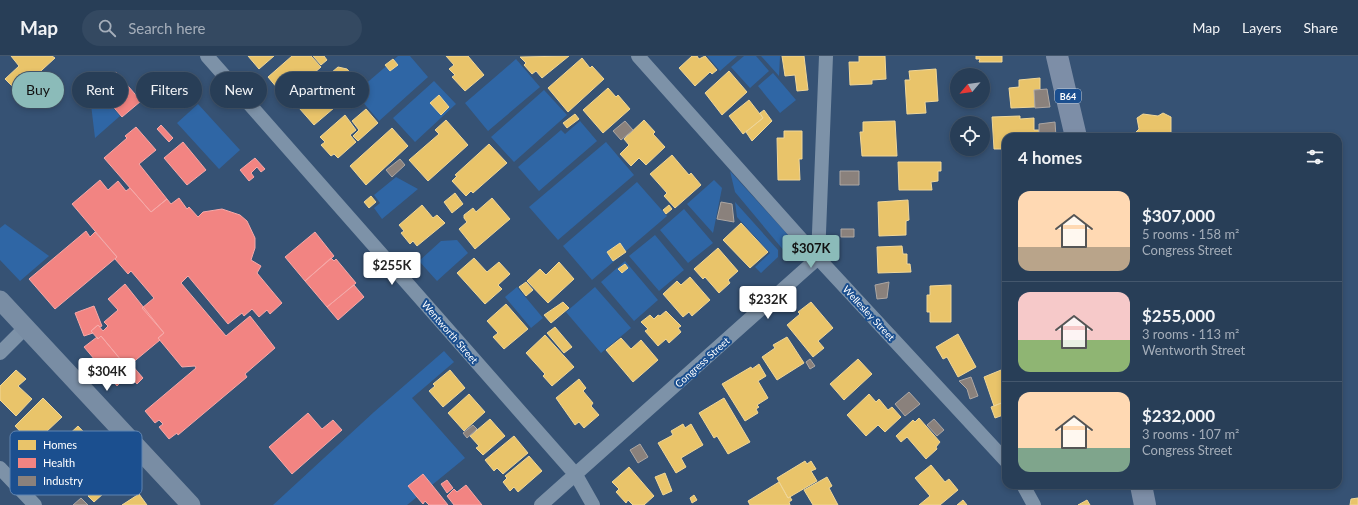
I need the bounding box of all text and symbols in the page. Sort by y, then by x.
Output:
search box [82,10,362,46]
text: Map [20,16,58,39]
icon: search [96,17,118,39]
text: Search here [128,19,206,37]
text: Map [1192,19,1220,36]
text: Layers [1242,19,1282,36]
text: Share [1304,19,1338,36]
north arrow [950,68,990,108]
map controls [950,68,990,156]
chip: Buy [12,72,64,108]
chip: Rent [72,72,128,108]
chip: Filters [136,72,202,108]
chip: New [210,72,267,108]
chip: Apartment [275,72,369,108]
road number: B64 [1055,89,1081,103]
button: locate [950,116,990,156]
icon: filters [1304,146,1326,168]
text: 4 homes [1018,147,1082,168]
text: $307,000 [1142,205,1215,226]
icon: home [1050,207,1098,255]
text: 5 rooms · 158 m² [1142,226,1239,242]
pin: $307K [783,235,839,269]
text: $307K [791,240,831,256]
text: Congress Street [1142,242,1232,258]
pin: $255K [364,252,420,286]
text: $255K [372,257,412,273]
street label: Wellesley Street [840,283,898,343]
pin: $232K [740,286,796,320]
text: $232K [748,291,788,307]
street label: Wentworth Street [419,298,481,366]
text: $255,000 [1142,305,1215,326]
icon: home [1050,308,1098,356]
text: 3 rooms · 113 m² [1142,326,1239,342]
street label: Congress Street [672,334,732,390]
text: Wentworth Street [1142,342,1245,358]
pin: $304K [79,358,135,392]
text: $304K [87,363,127,379]
text: $232,000 [1142,405,1215,426]
icon: home [1050,408,1098,456]
text: 3 rooms · 107 m² [1142,426,1239,442]
legend [10,431,142,495]
text: Homes [43,438,77,451]
text: Congress Street [1142,442,1232,458]
text: Health [43,456,75,469]
text: Industry [43,474,83,487]

